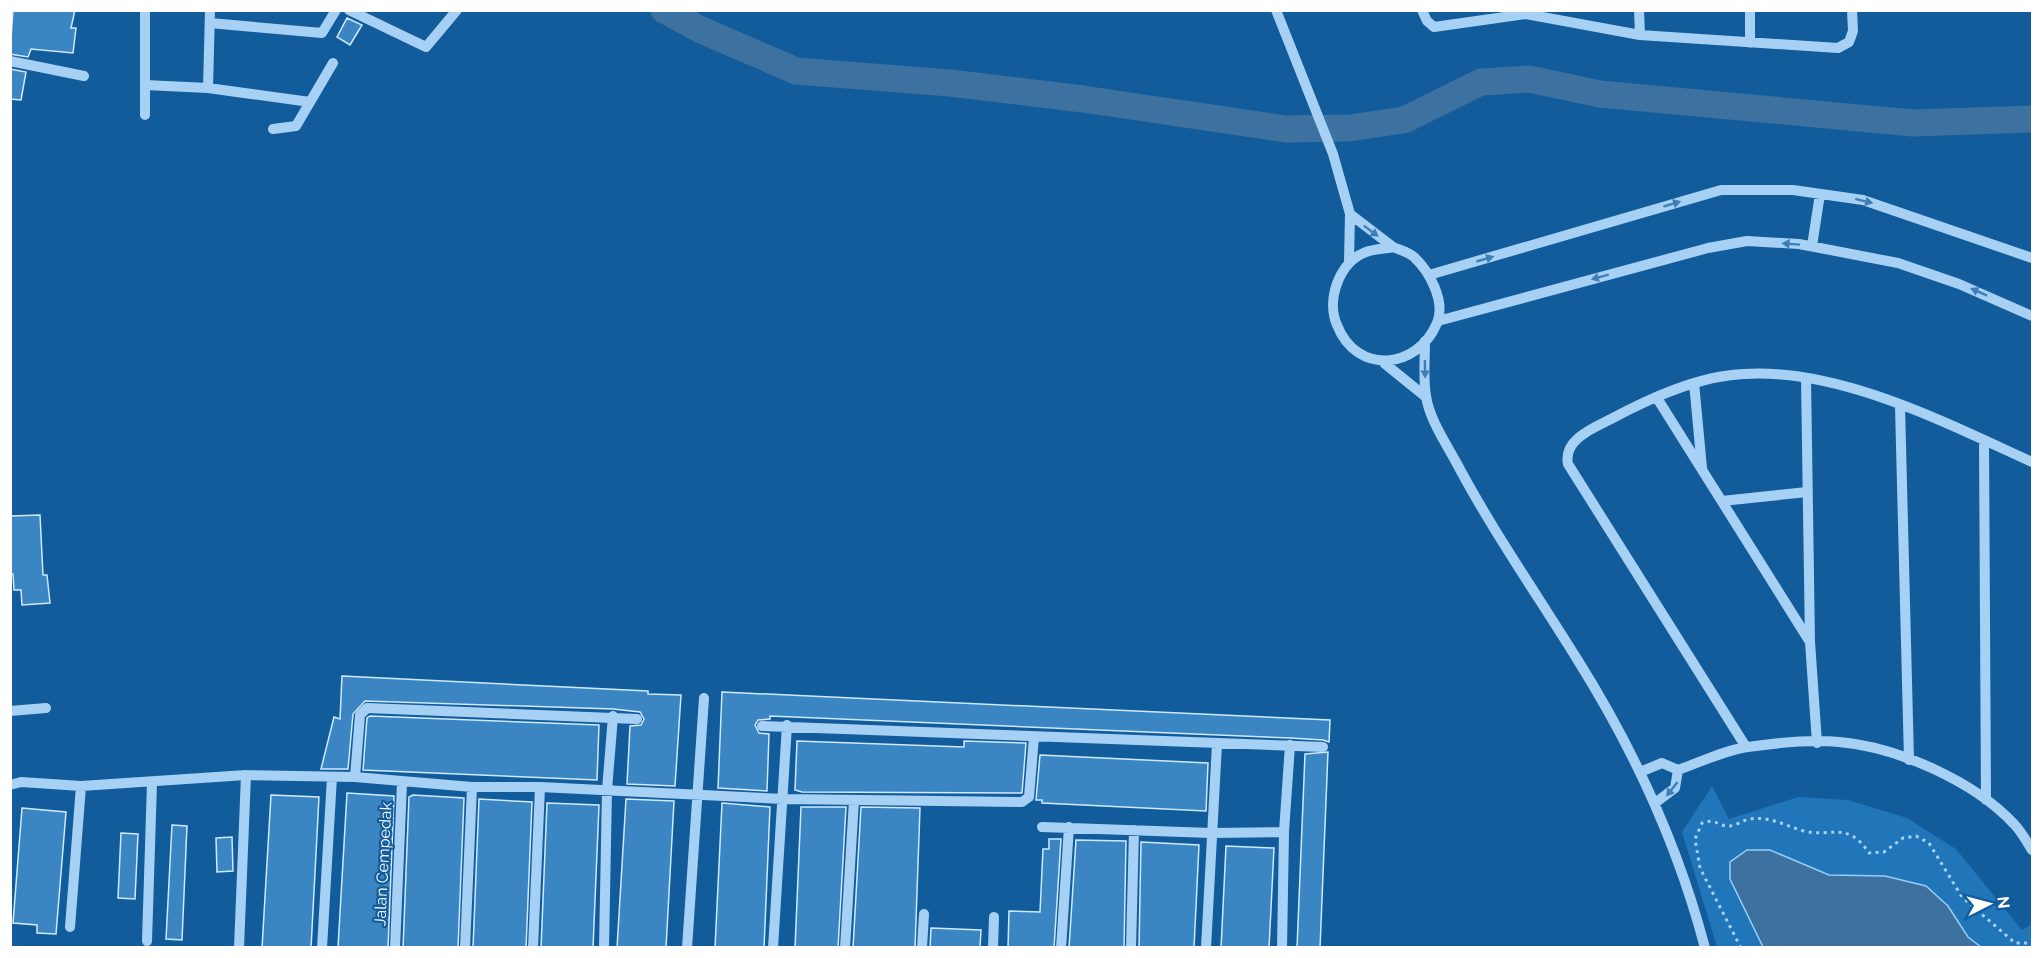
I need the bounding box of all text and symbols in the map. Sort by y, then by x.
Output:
one-way arrow [1855,197,1873,207]
one-way arrow [1663,199,1681,209]
one-way arrow [1364,224,1379,236]
one-way arrow [1781,239,1800,248]
one-way arrow [1476,254,1494,263]
one-way arrow [1591,273,1609,282]
one-way arrow [1970,288,1987,297]
one-way arrow [1421,360,1430,379]
one-way arrow [1666,781,1678,797]
street label: Jalan Cempedak [370,801,396,927]
north arrow [1959,874,2019,934]
text: N [1993,895,2014,910]

